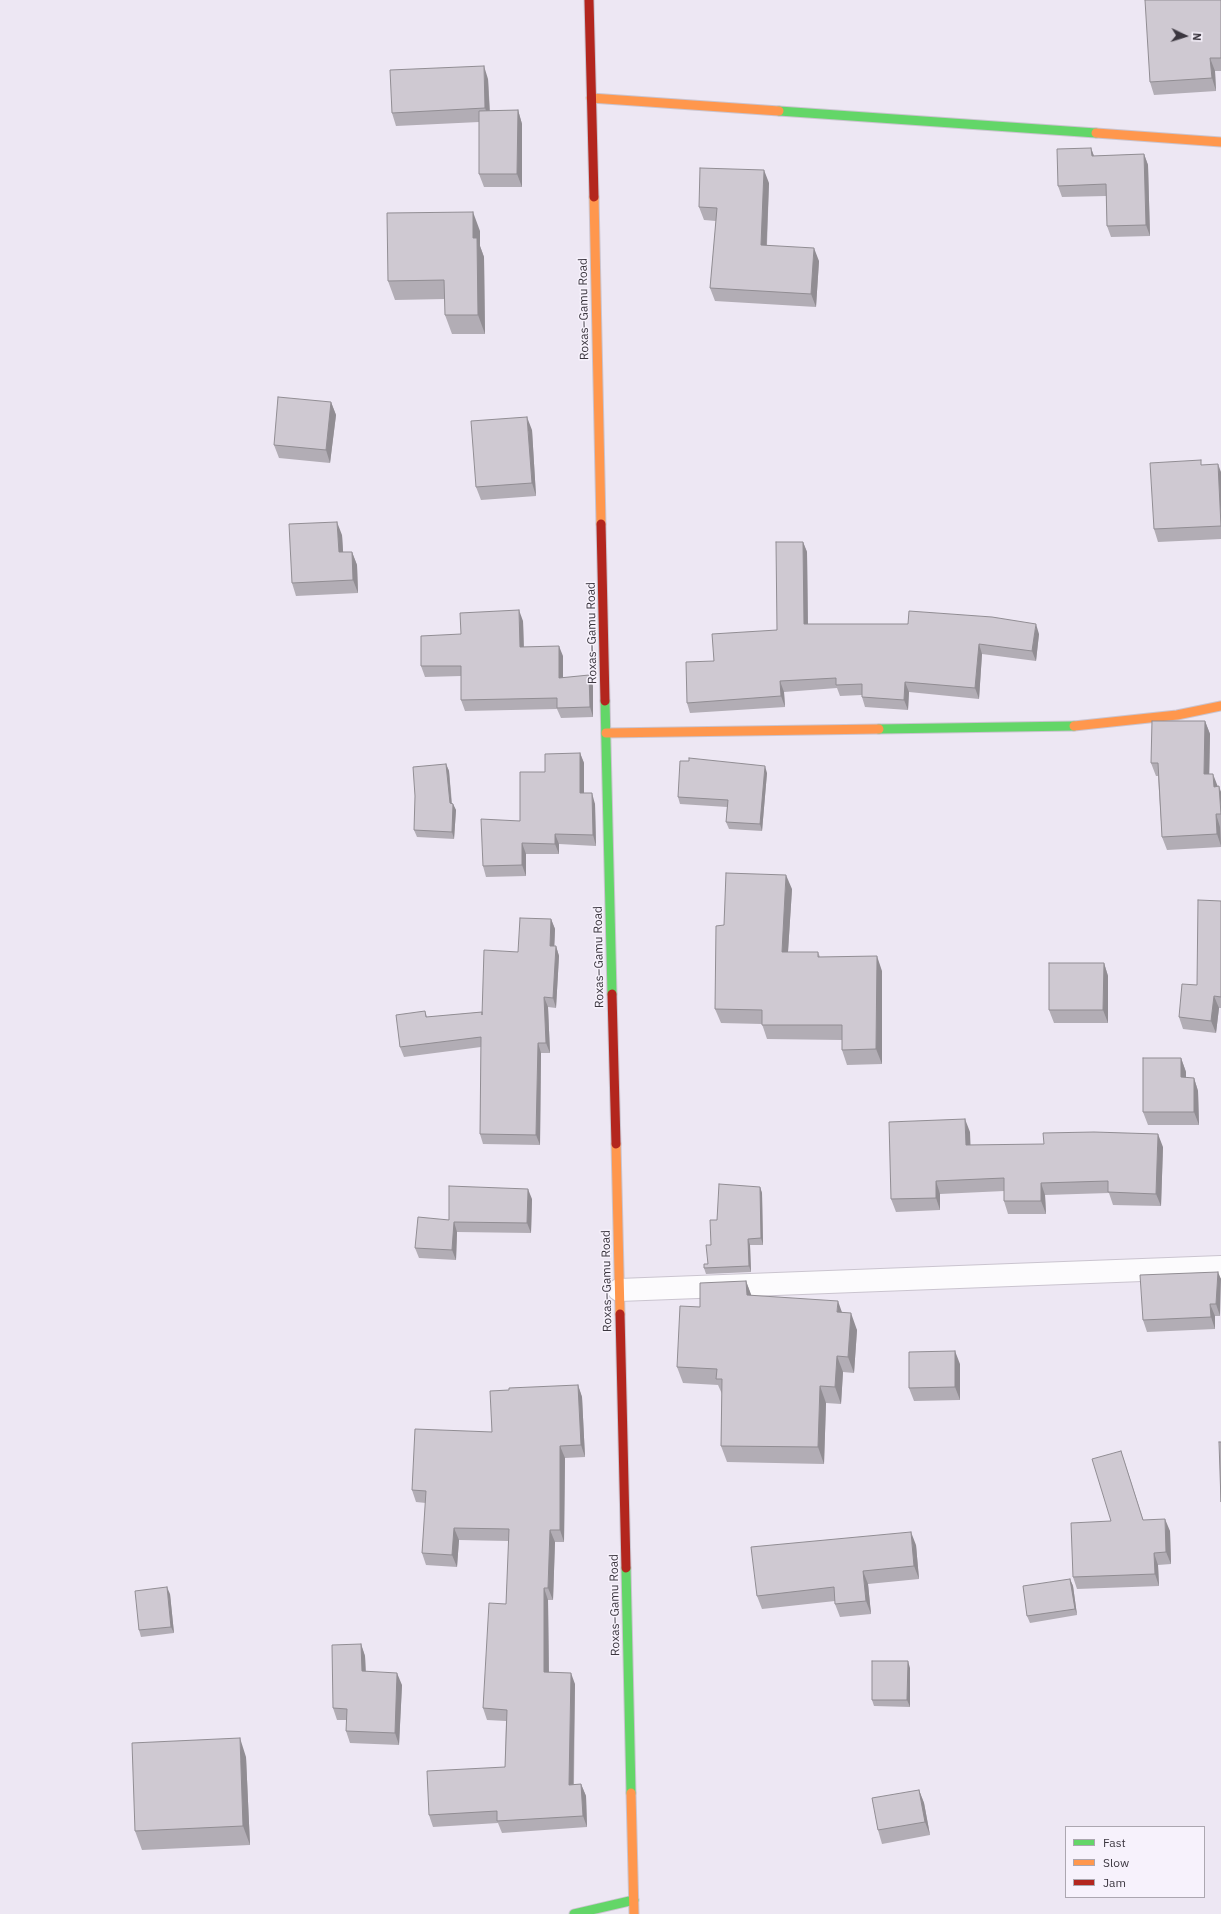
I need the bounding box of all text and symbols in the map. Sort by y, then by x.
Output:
north arrow [1165,16,1205,56]
text: N [1190,32,1204,41]
street label: Roxas–Gamu Road [576,258,592,360]
street label: Roxas–Gamu Road [584,582,600,684]
street label: Roxas–Gamu Road [591,906,607,1008]
street label: Roxas–Gamu Road [599,1230,615,1332]
street label: Roxas–Gamu Road [607,1554,623,1656]
legend [1065,1826,1205,1898]
text: Fast [1103,1835,1126,1850]
text: Slow [1103,1855,1129,1870]
text: Jam [1103,1875,1126,1890]

